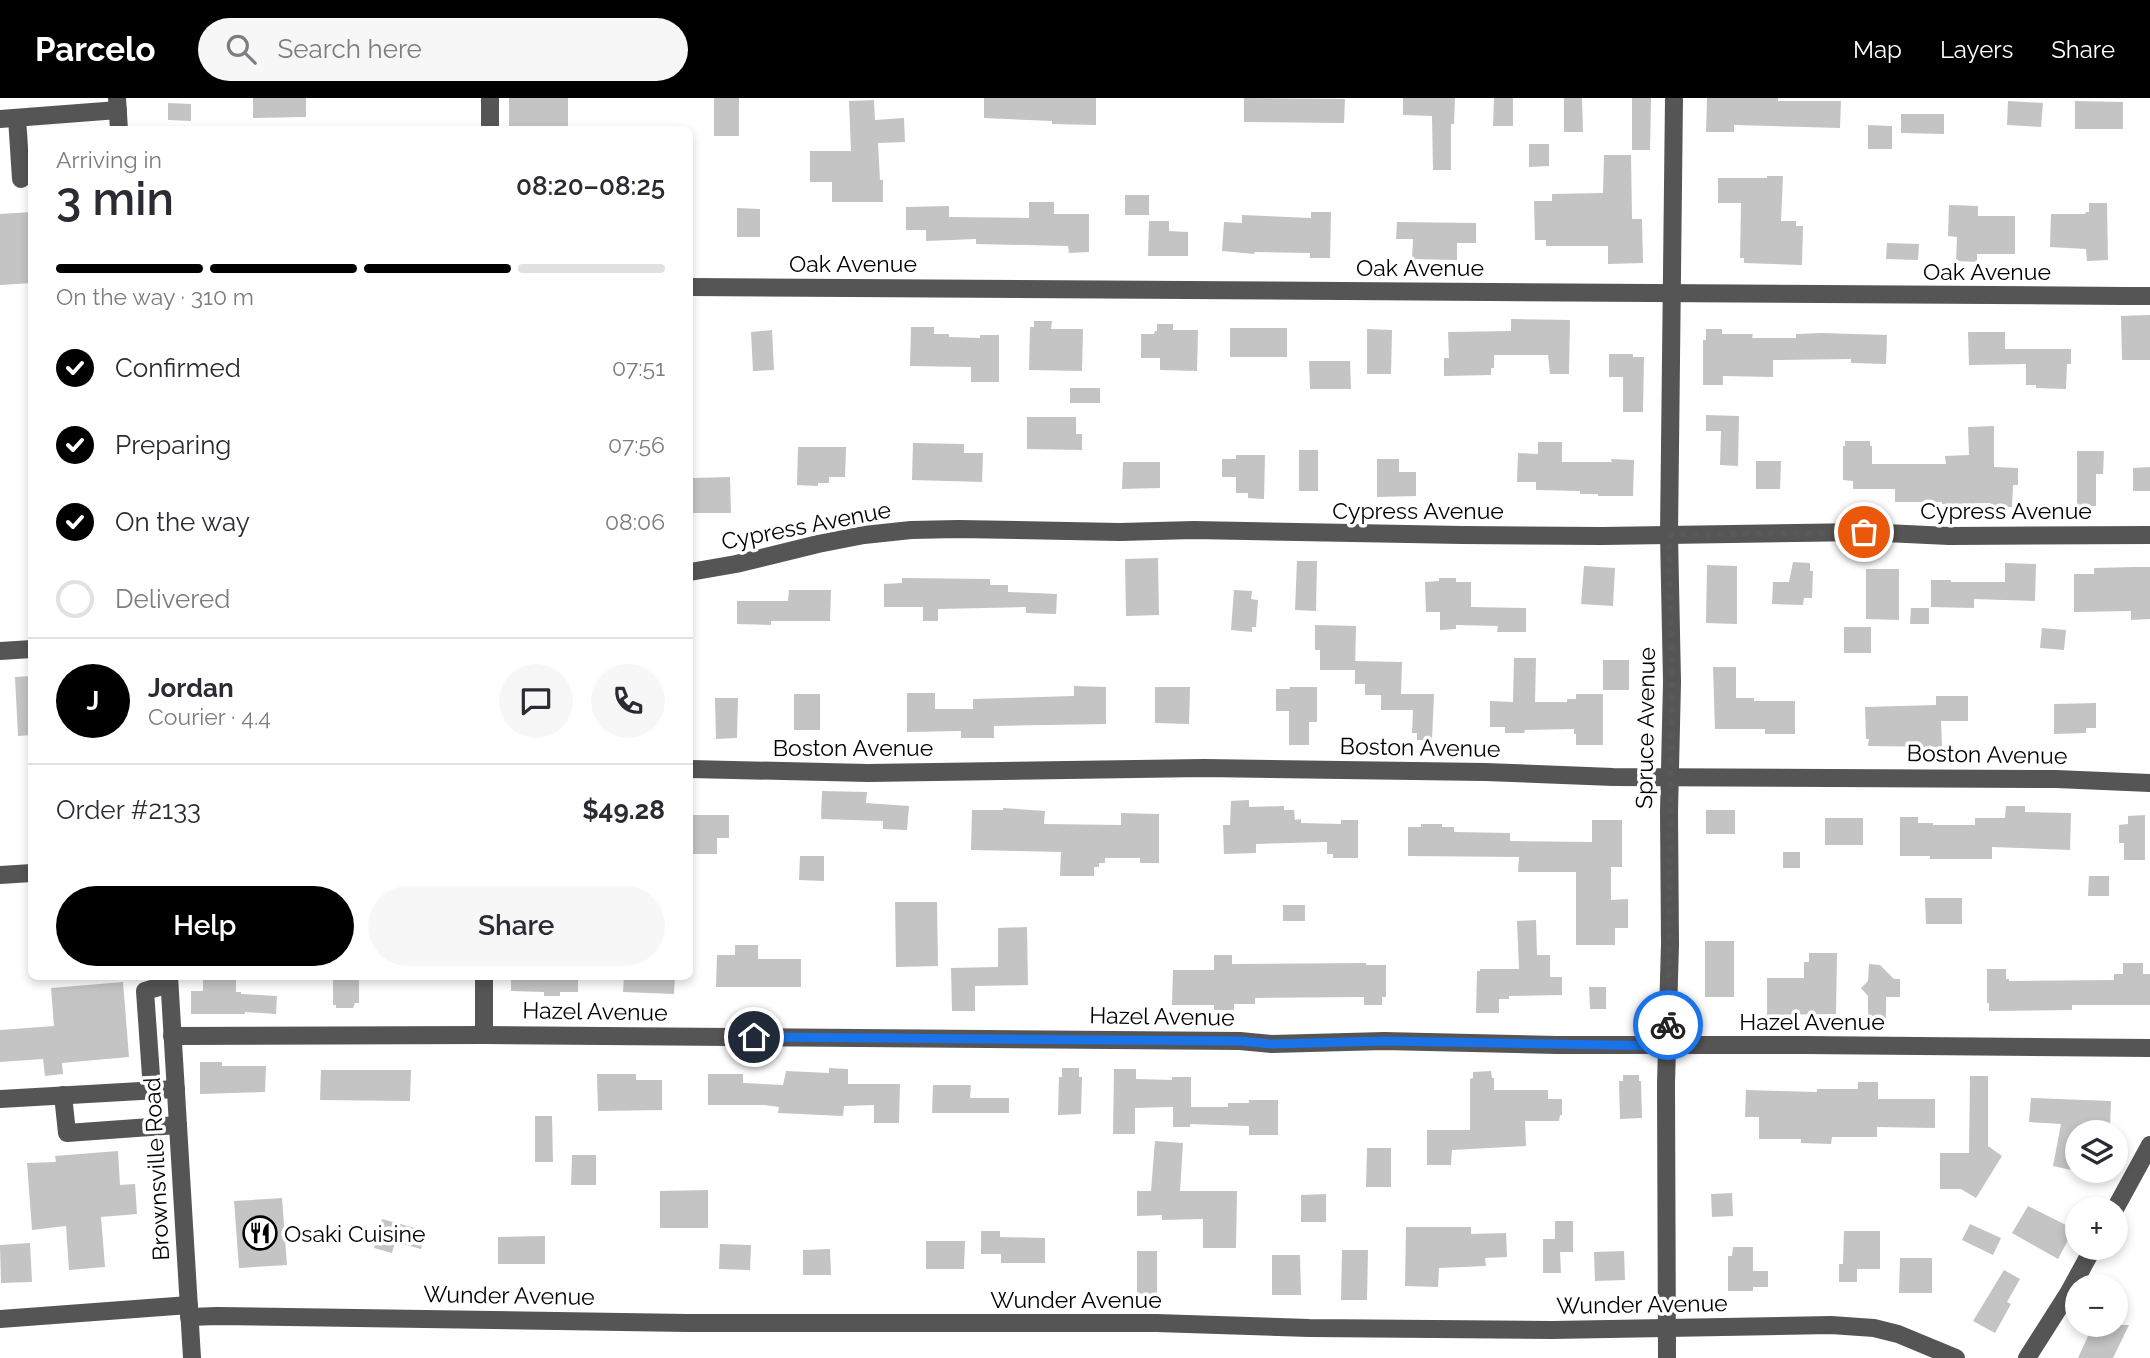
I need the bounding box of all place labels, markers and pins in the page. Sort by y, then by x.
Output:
pin [1834,502,1894,562]
pin [724,1007,784,1067]
restaurant icon: Osaki Cuisine [241,1214,279,1252]
place label: Osaki Cuisine [284,1220,425,1247]

